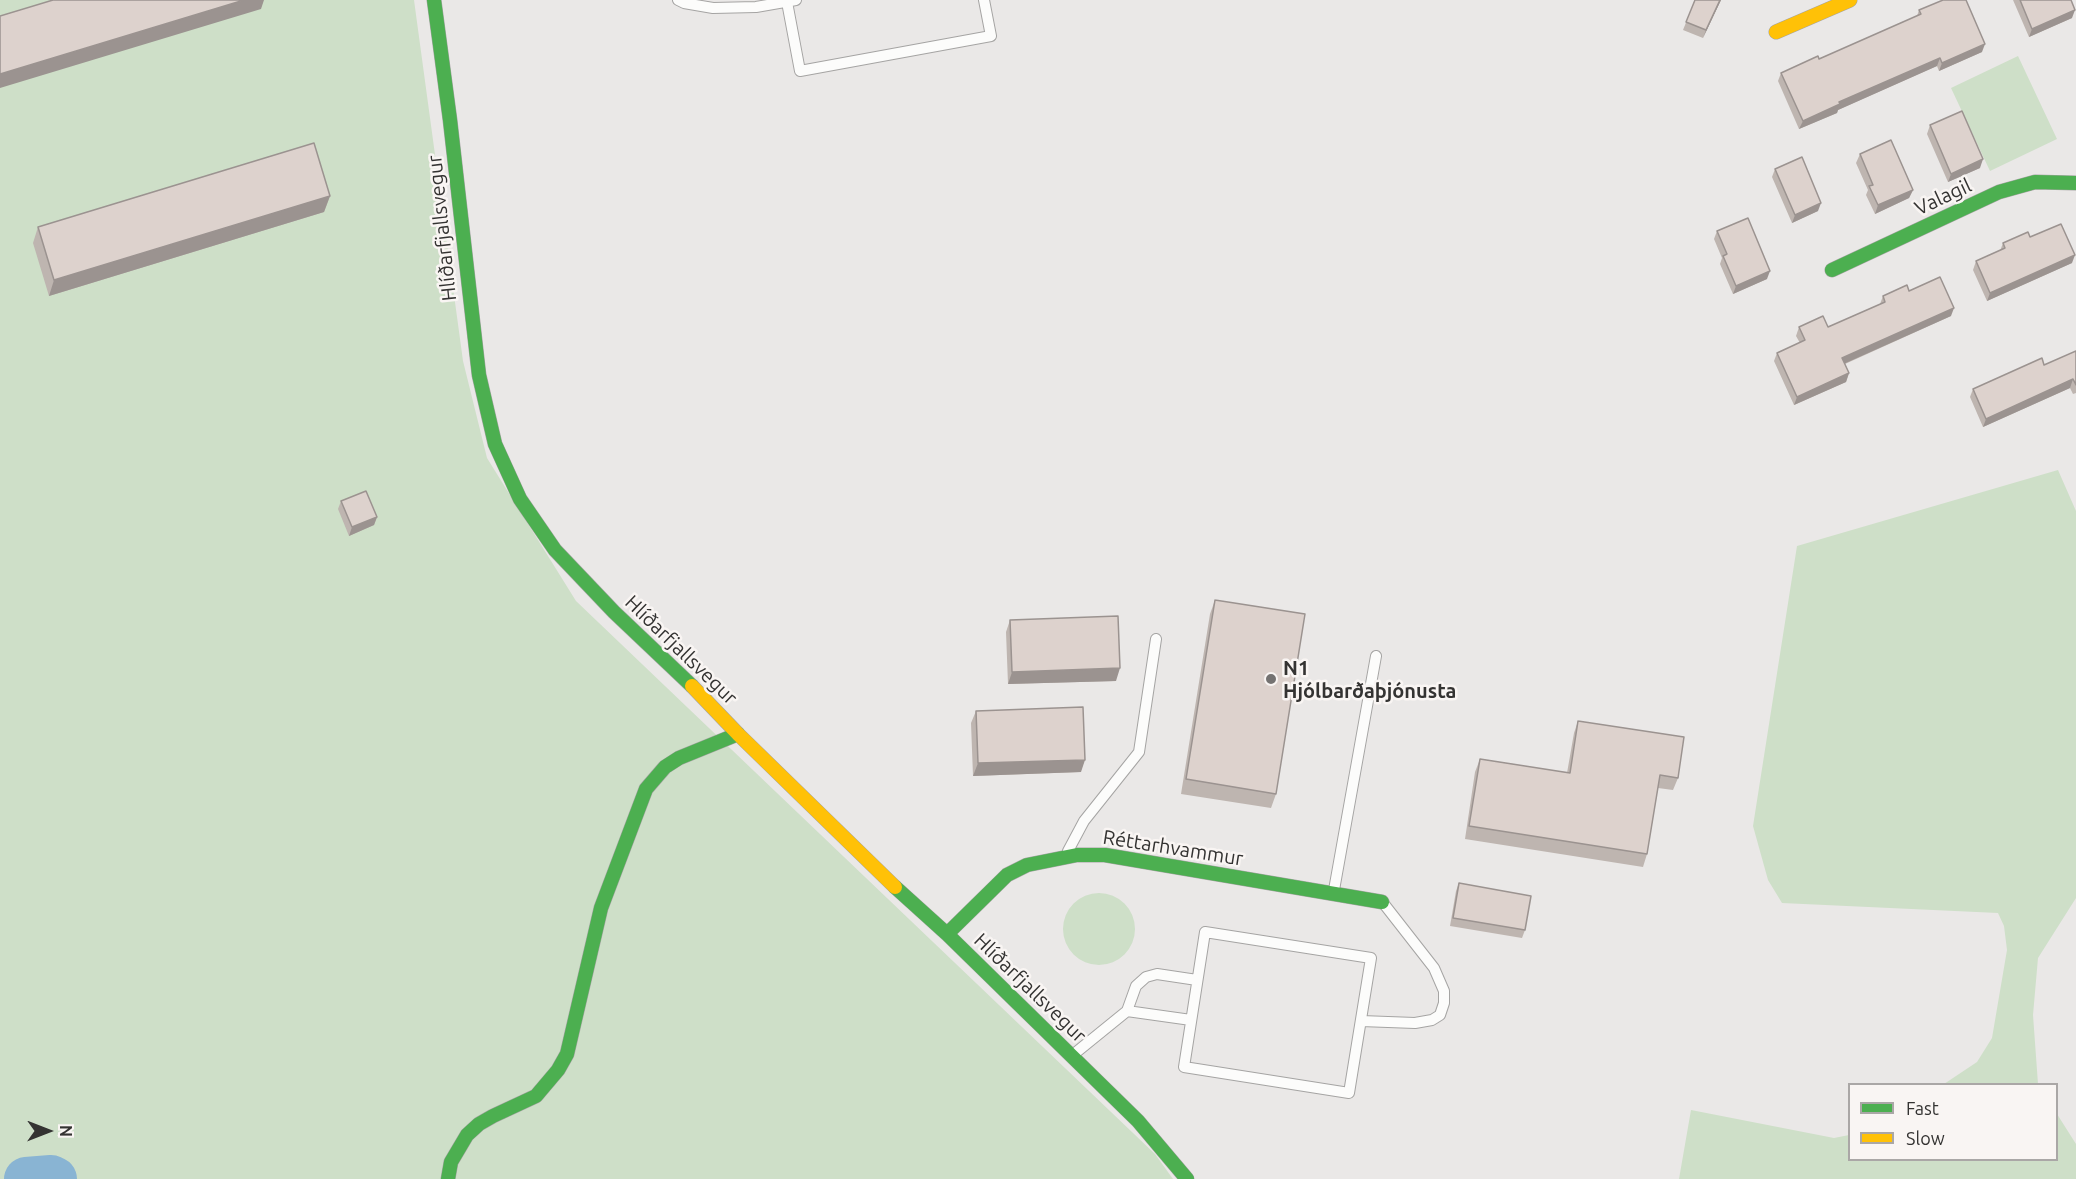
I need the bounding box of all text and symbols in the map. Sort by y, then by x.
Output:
street label: Hlíðarfjallsvegur [422,154,462,302]
street label: Valagil [1911,173,1975,221]
street label: Hlíðarfjallsvegur [620,590,742,710]
place label: N1 Hjólbarðaþjónusta [1283,656,1456,703]
marker: N1 Hjólbarðaþjónusta [1264,672,1278,686]
street label: Réttarhvammur [1101,825,1245,871]
street label: Hlíðarfjallsvegur [969,928,1091,1048]
legend [1848,1083,2058,1161]
text: Fast [1906,1098,1939,1118]
north arrow [18,1101,78,1161]
text: N [57,1125,75,1137]
text: Slow [1906,1128,1945,1148]

